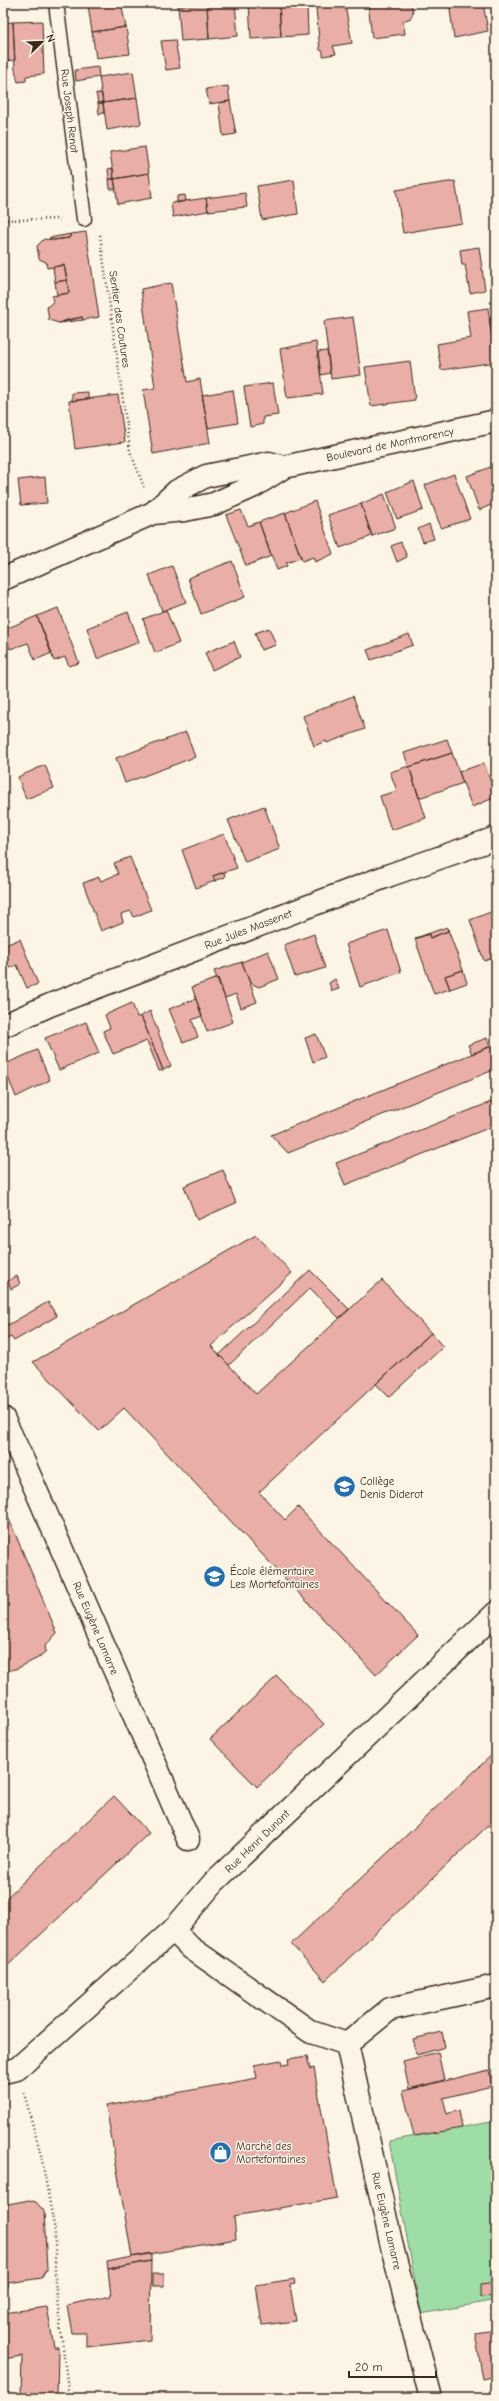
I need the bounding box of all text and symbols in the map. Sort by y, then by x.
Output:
north arrow [22,22,62,62]
text: N [43,32,58,44]
street label: Rue Joseph Renot [58,68,81,155]
street label: Sentier des Coutures [106,270,133,369]
street label: Boulevard de Montmorency [325,425,455,464]
street label: Rue Jules Massenet [203,907,294,952]
school or university icon: Collège Denis Diderot [331,1474,357,1500]
place label: Collège Denis Diderot [360,1475,424,1501]
school or university icon: École élémentaire Les Mortefontaines [202,1564,228,1590]
place label: École élémentaire Les Mortefontaines [230,1564,319,1591]
street label: Rue Eugène Lamarre [70,1580,121,1677]
street label: Rue Henri Dunant [222,1807,293,1876]
shop icon: Marché des Mortefontaines [208,2139,234,2165]
place label: Marché des Mortefontaines [236,2140,306,2166]
street label: Rue Eugène Lamarre [369,2171,404,2272]
scale bar [349,2353,436,2379]
text: 20 m [355,2360,383,2374]

